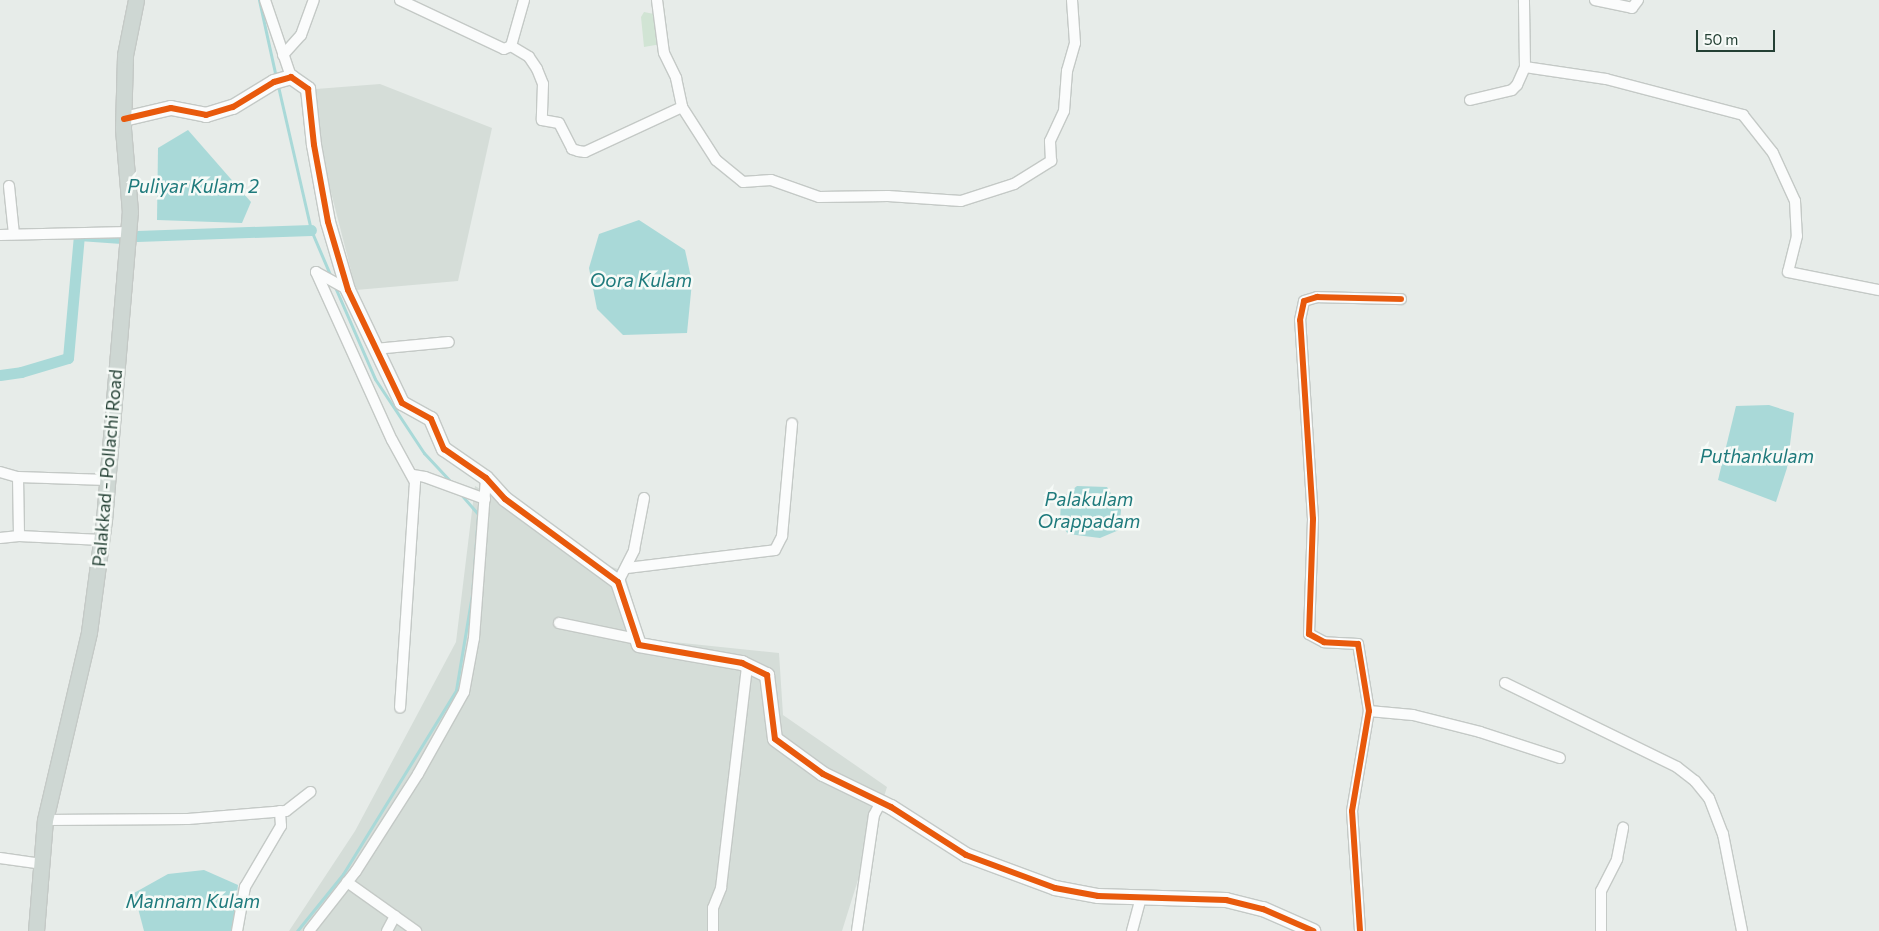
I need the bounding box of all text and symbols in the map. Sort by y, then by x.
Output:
scale bar [1699,20,1778,52]
text: 50 m [1704,30,1738,48]
water label: Puliyar Kulam 2 [127,175,259,197]
water label: Oora Kulam [590,269,692,291]
street label: Palakkad - Pollachi Road [88,368,126,568]
water label: Puthankulam [1700,445,1814,467]
water label: Palakulam Orappadam [1038,488,1140,532]
water label: Mannam Kulam [126,890,260,912]

